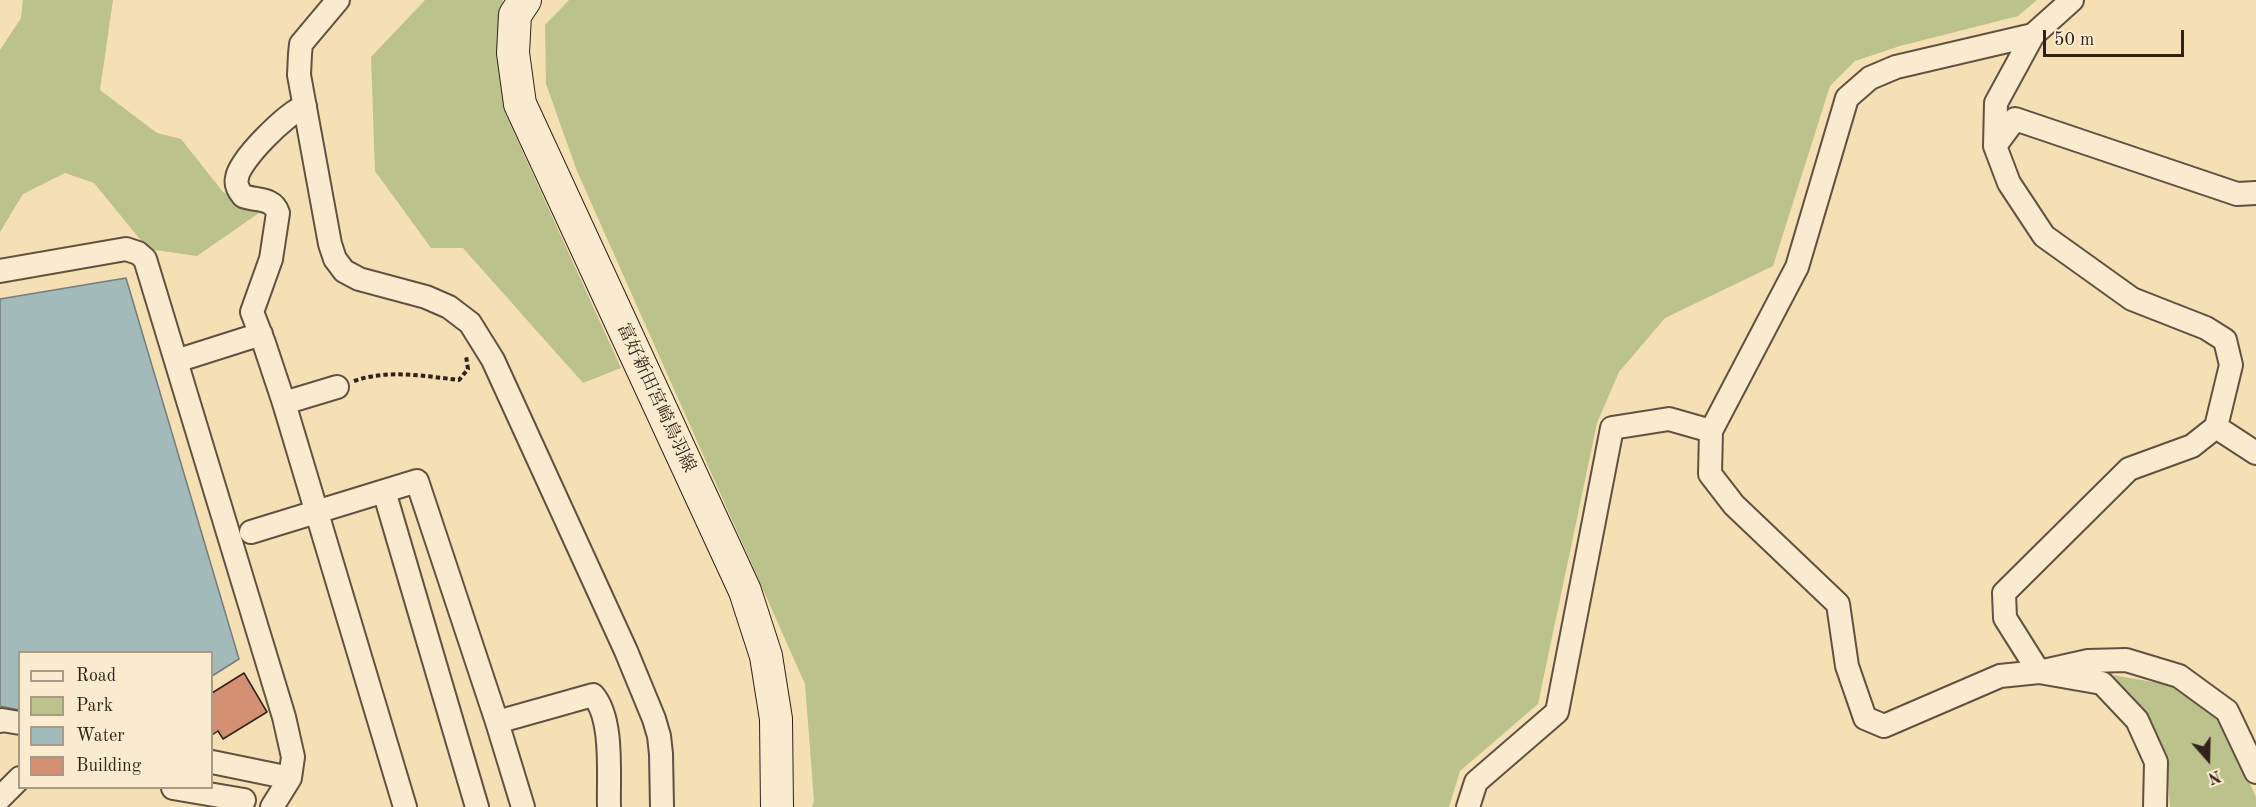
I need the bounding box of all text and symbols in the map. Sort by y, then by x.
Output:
scale bar [2046,18,2187,56]
text: 50 m [2054,31,2094,49]
street label: 富好新田宮崎鳥羽線 [612,320,700,476]
legend [18,651,213,789]
text: Road [76,667,116,685]
text: Park [76,697,113,715]
text: Water [76,727,125,745]
north arrow [2178,729,2238,789]
text: Building [76,757,141,775]
text: N [2206,766,2223,786]

